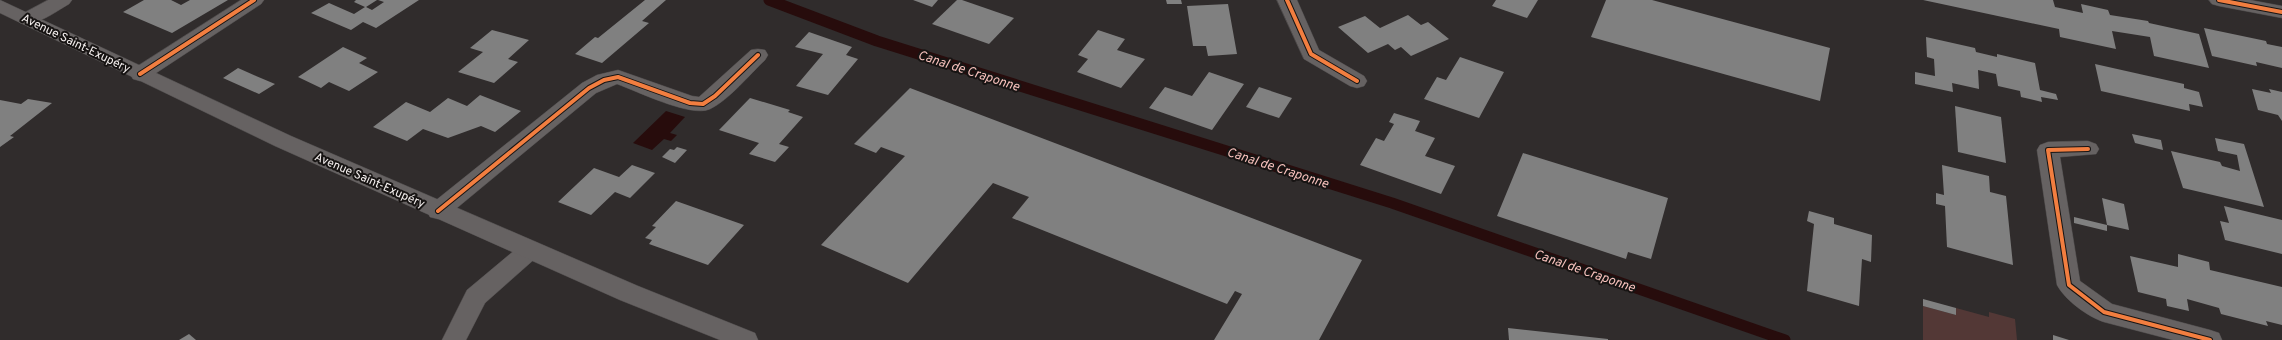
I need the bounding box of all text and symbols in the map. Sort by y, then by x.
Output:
street label: Avenue Saint-Exupéry [18,11,133,77]
water label: Canal de Craponne [916,48,1022,96]
water label: Canal de Craponne [1225,145,1331,193]
street label: Avenue Saint-Exupéry [312,149,427,212]
water label: Canal de Craponne [1532,247,1637,297]

